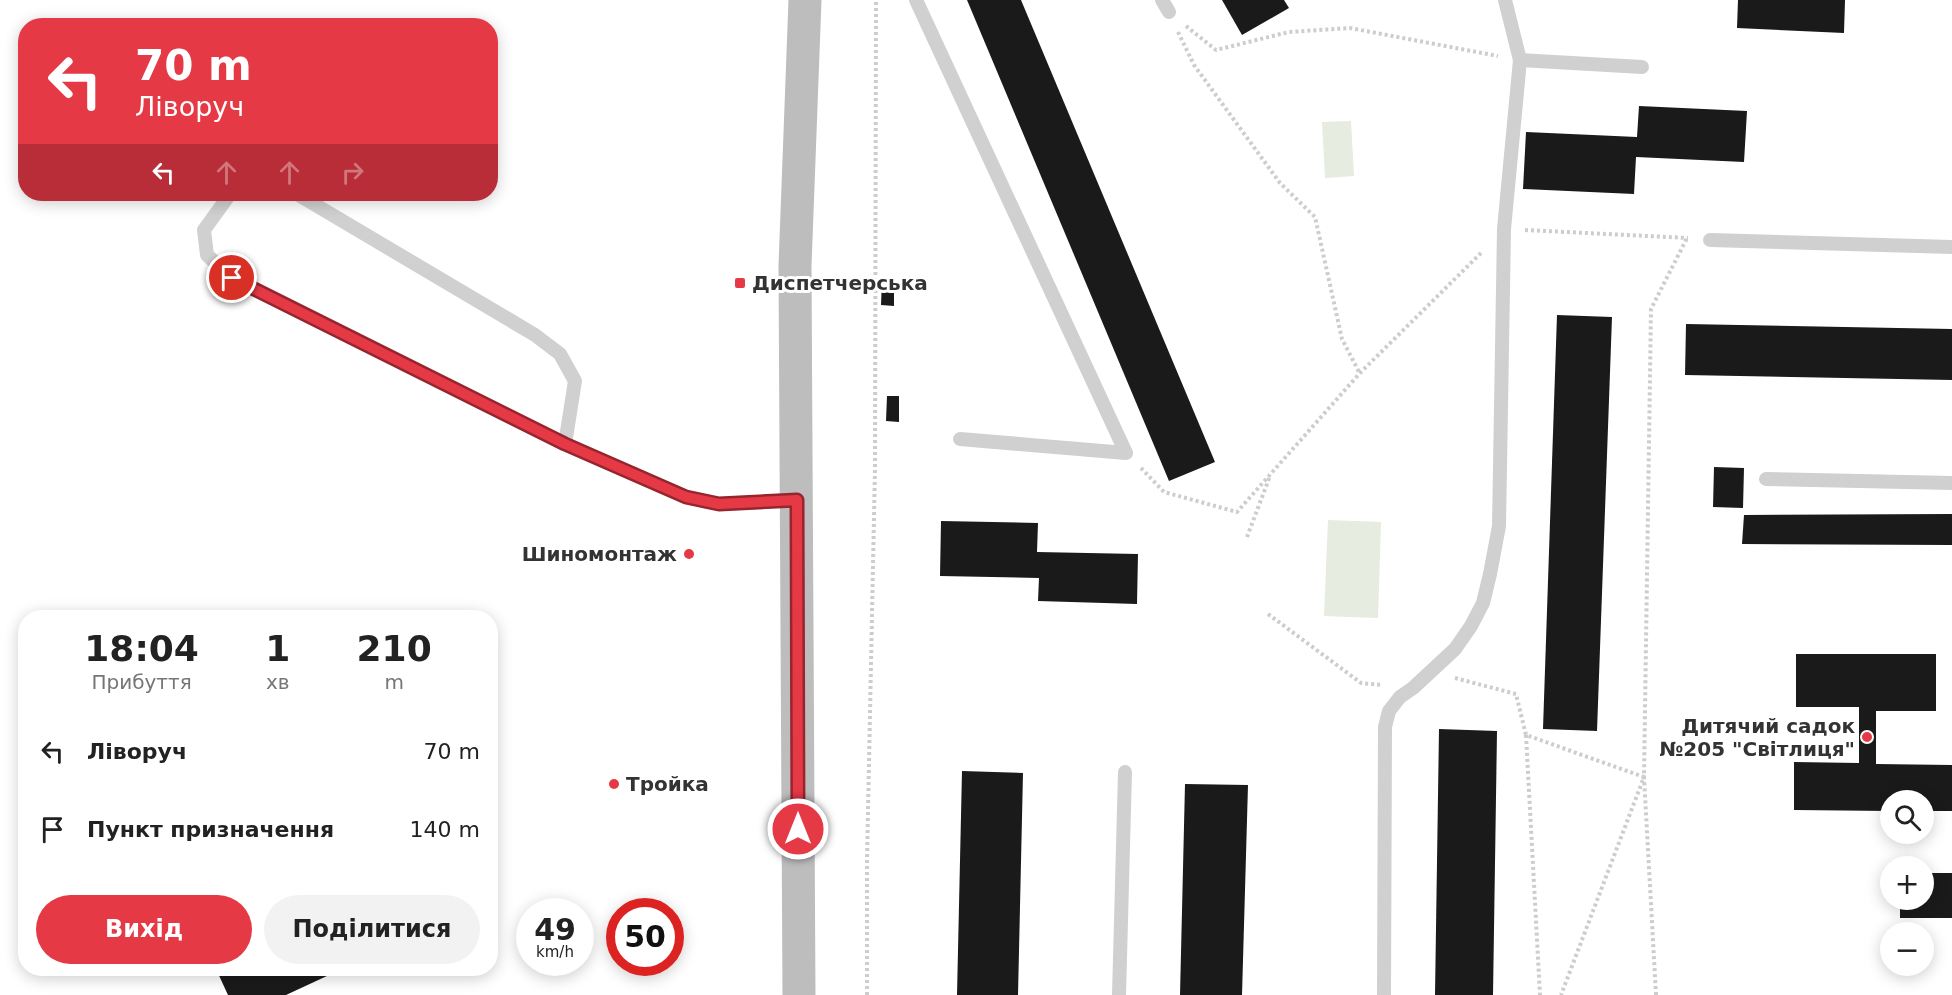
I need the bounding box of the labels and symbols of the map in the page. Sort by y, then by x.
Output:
pin [206,252,257,303]
place label: Диспетчерська [752,271,928,295]
marker: Диспетчерська [733,276,747,290]
place label: Шиномонтаж [522,542,677,566]
marker: Шиномонтаж [682,547,696,561]
place label: Дитячий садок №205 "Свiтлиця" [1659,714,1855,761]
marker: Дитячий садок №205 "Свiтлиця" [1860,730,1874,744]
place label: Тройка [626,772,709,796]
marker: Тройка [607,777,621,791]
position arrow [766,797,830,861]
speed limit sign: 50 [606,898,684,976]

